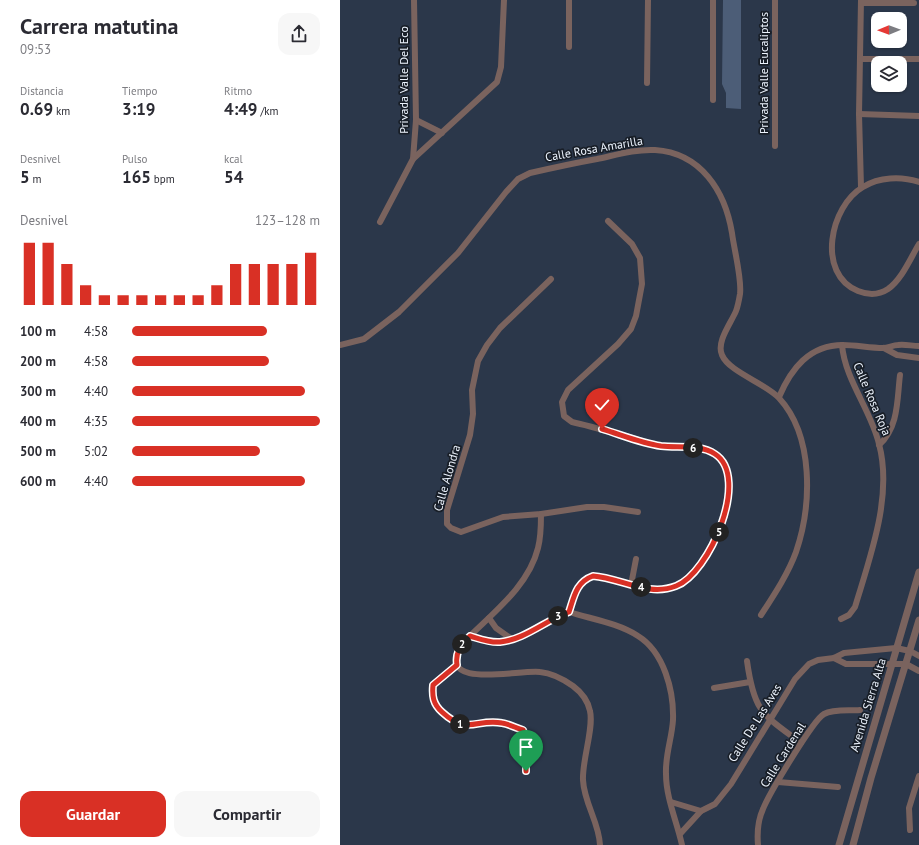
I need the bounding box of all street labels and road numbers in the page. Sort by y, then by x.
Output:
street label: Privada Valle Eucaliptos [756,12,771,134]
street label: Privada Valle Del Eco [396,26,411,134]
street label: Calle Rosa Amarilla [544,133,644,164]
street label: Calle Rosa Roja [850,360,895,438]
street label: Calle Alondra [430,443,463,513]
street label: Avenida Sierra Alta [846,656,889,753]
street label: Calle De Las Aves [725,681,785,765]
street label: Calle Cardenal [757,719,809,790]

